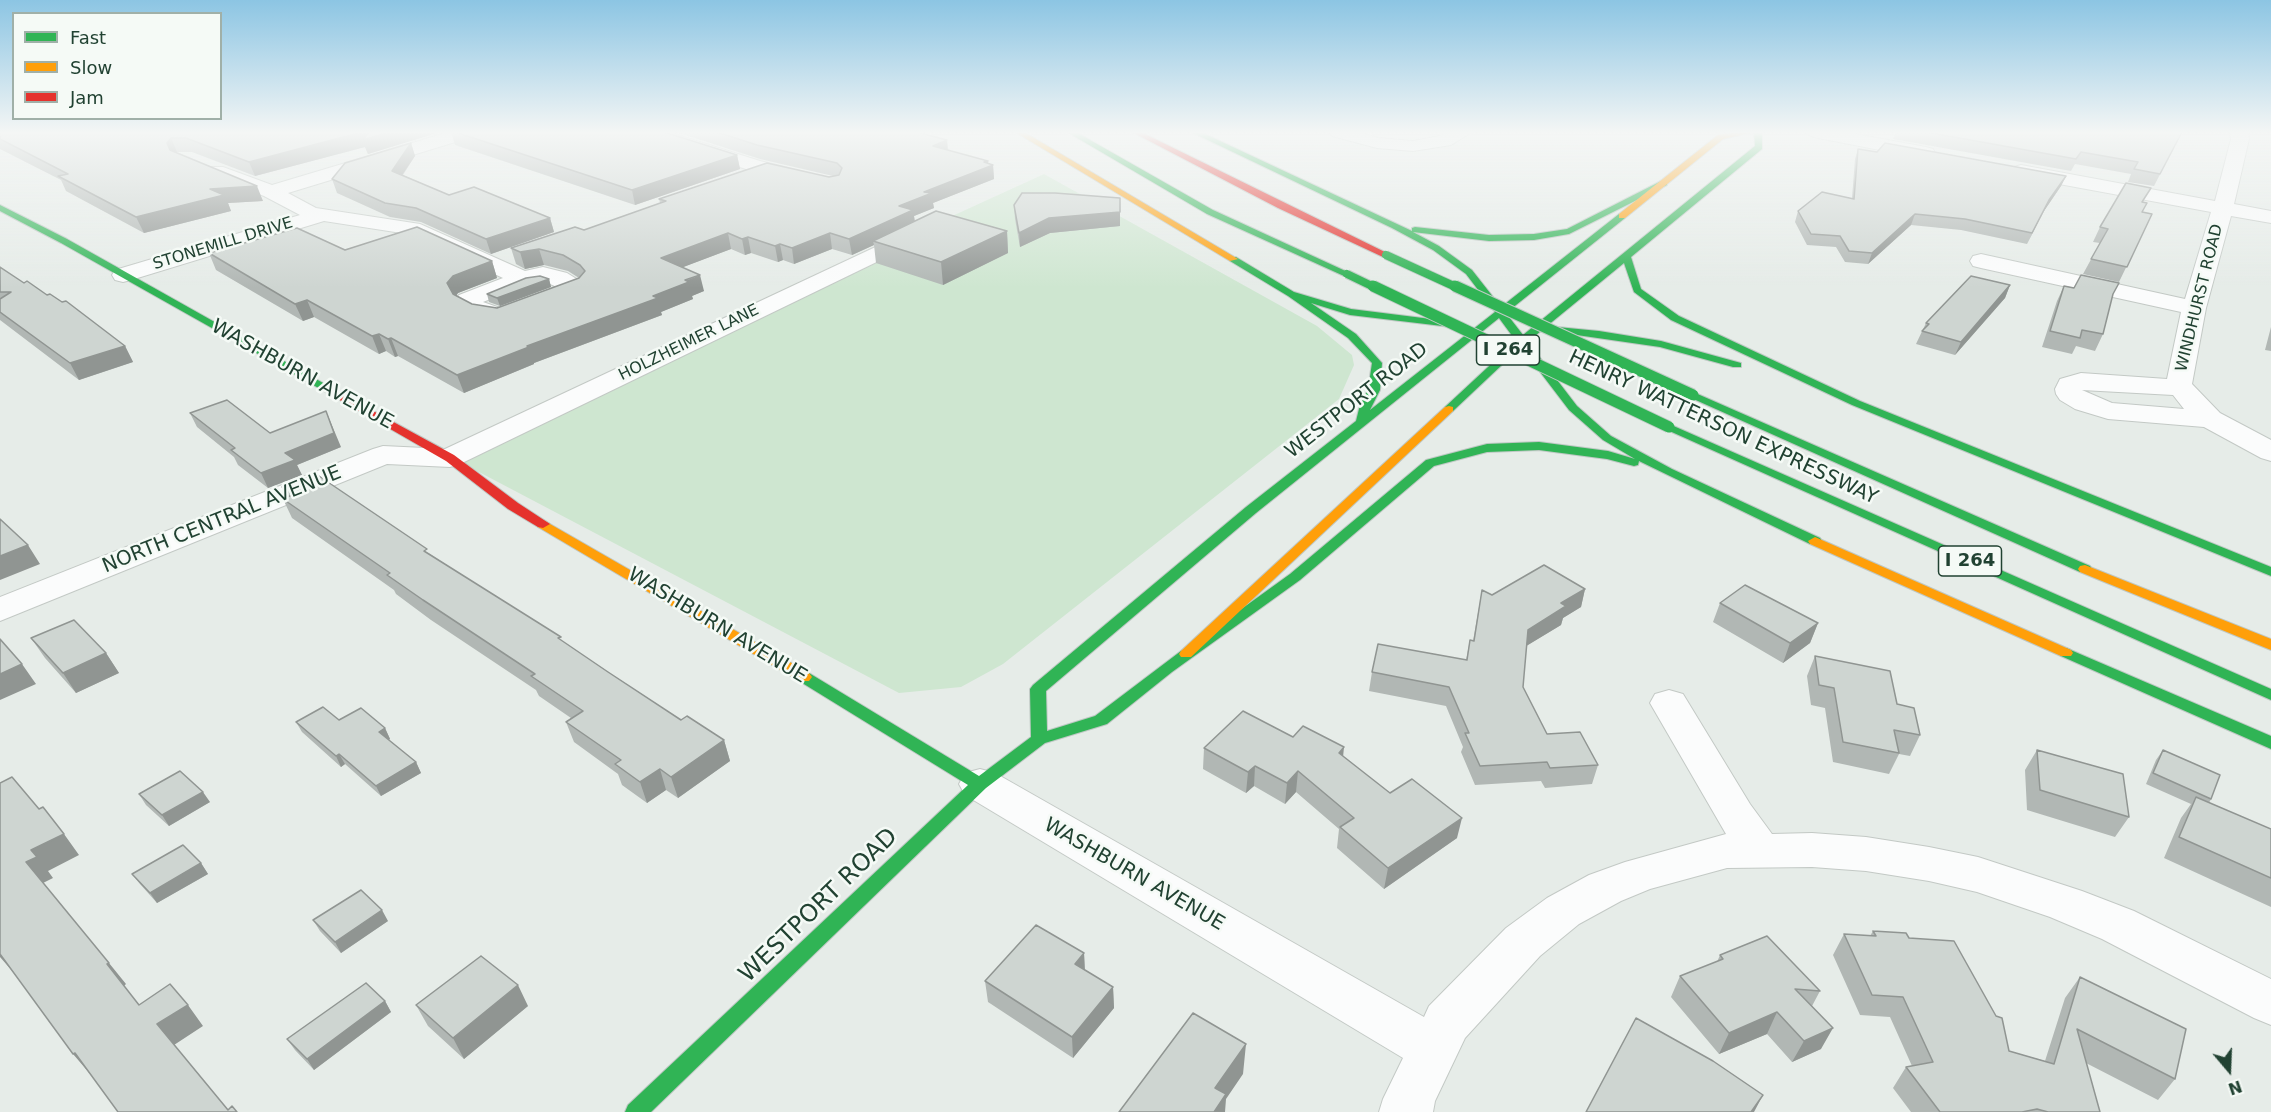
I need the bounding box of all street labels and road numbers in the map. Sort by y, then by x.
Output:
street label: STONEMILL DRIVE [151,214,295,274]
street label: WINDHURST ROAD [2172,222,2228,374]
street label: HOLZHEIMER LANE [616,301,762,385]
street label: WASHBURN AVENUE [207,315,397,435]
road number: I 264 [1476,335,1540,365]
street label: WESTPORT ROAD [1281,338,1433,464]
street label: HENRY WATTERSON EXPRESSWAY [1565,346,1881,510]
street label: NORTH CENTRAL AVENUE [99,461,345,579]
road number: I 264 [1938,546,2002,576]
street label: WASHBURN AVENUE [623,563,811,689]
street label: WASHBURN AVENUE [1039,813,1229,937]
street label: WESTPORT ROAD [734,823,904,989]

